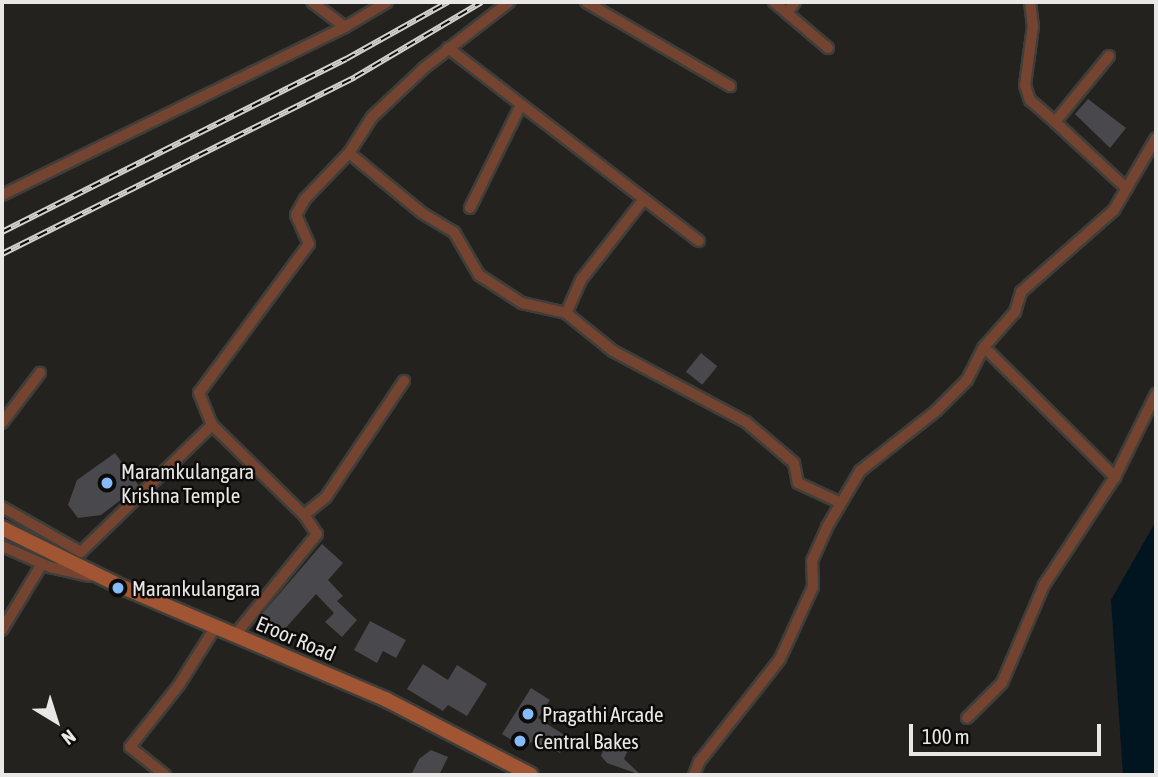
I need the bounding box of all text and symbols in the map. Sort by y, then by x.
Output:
place label: Maramkulangara Krishna Temple [121,458,254,508]
marker: Maramkulangara Krishna Temple [99,475,115,491]
place label: Marankulangara [132,575,260,601]
marker: Marankulangara [110,580,126,596]
street label: Eroor Road [252,610,340,666]
north arrow [21,686,91,756]
place label: Pragathi Arcade [542,701,664,727]
marker: Pragathi Arcade [520,706,536,722]
scale bar [913,710,1106,754]
text: 100 m [922,724,970,748]
text: N [58,725,80,750]
place label: Central Bakes [534,728,639,754]
marker: Central Bakes [512,733,528,749]

